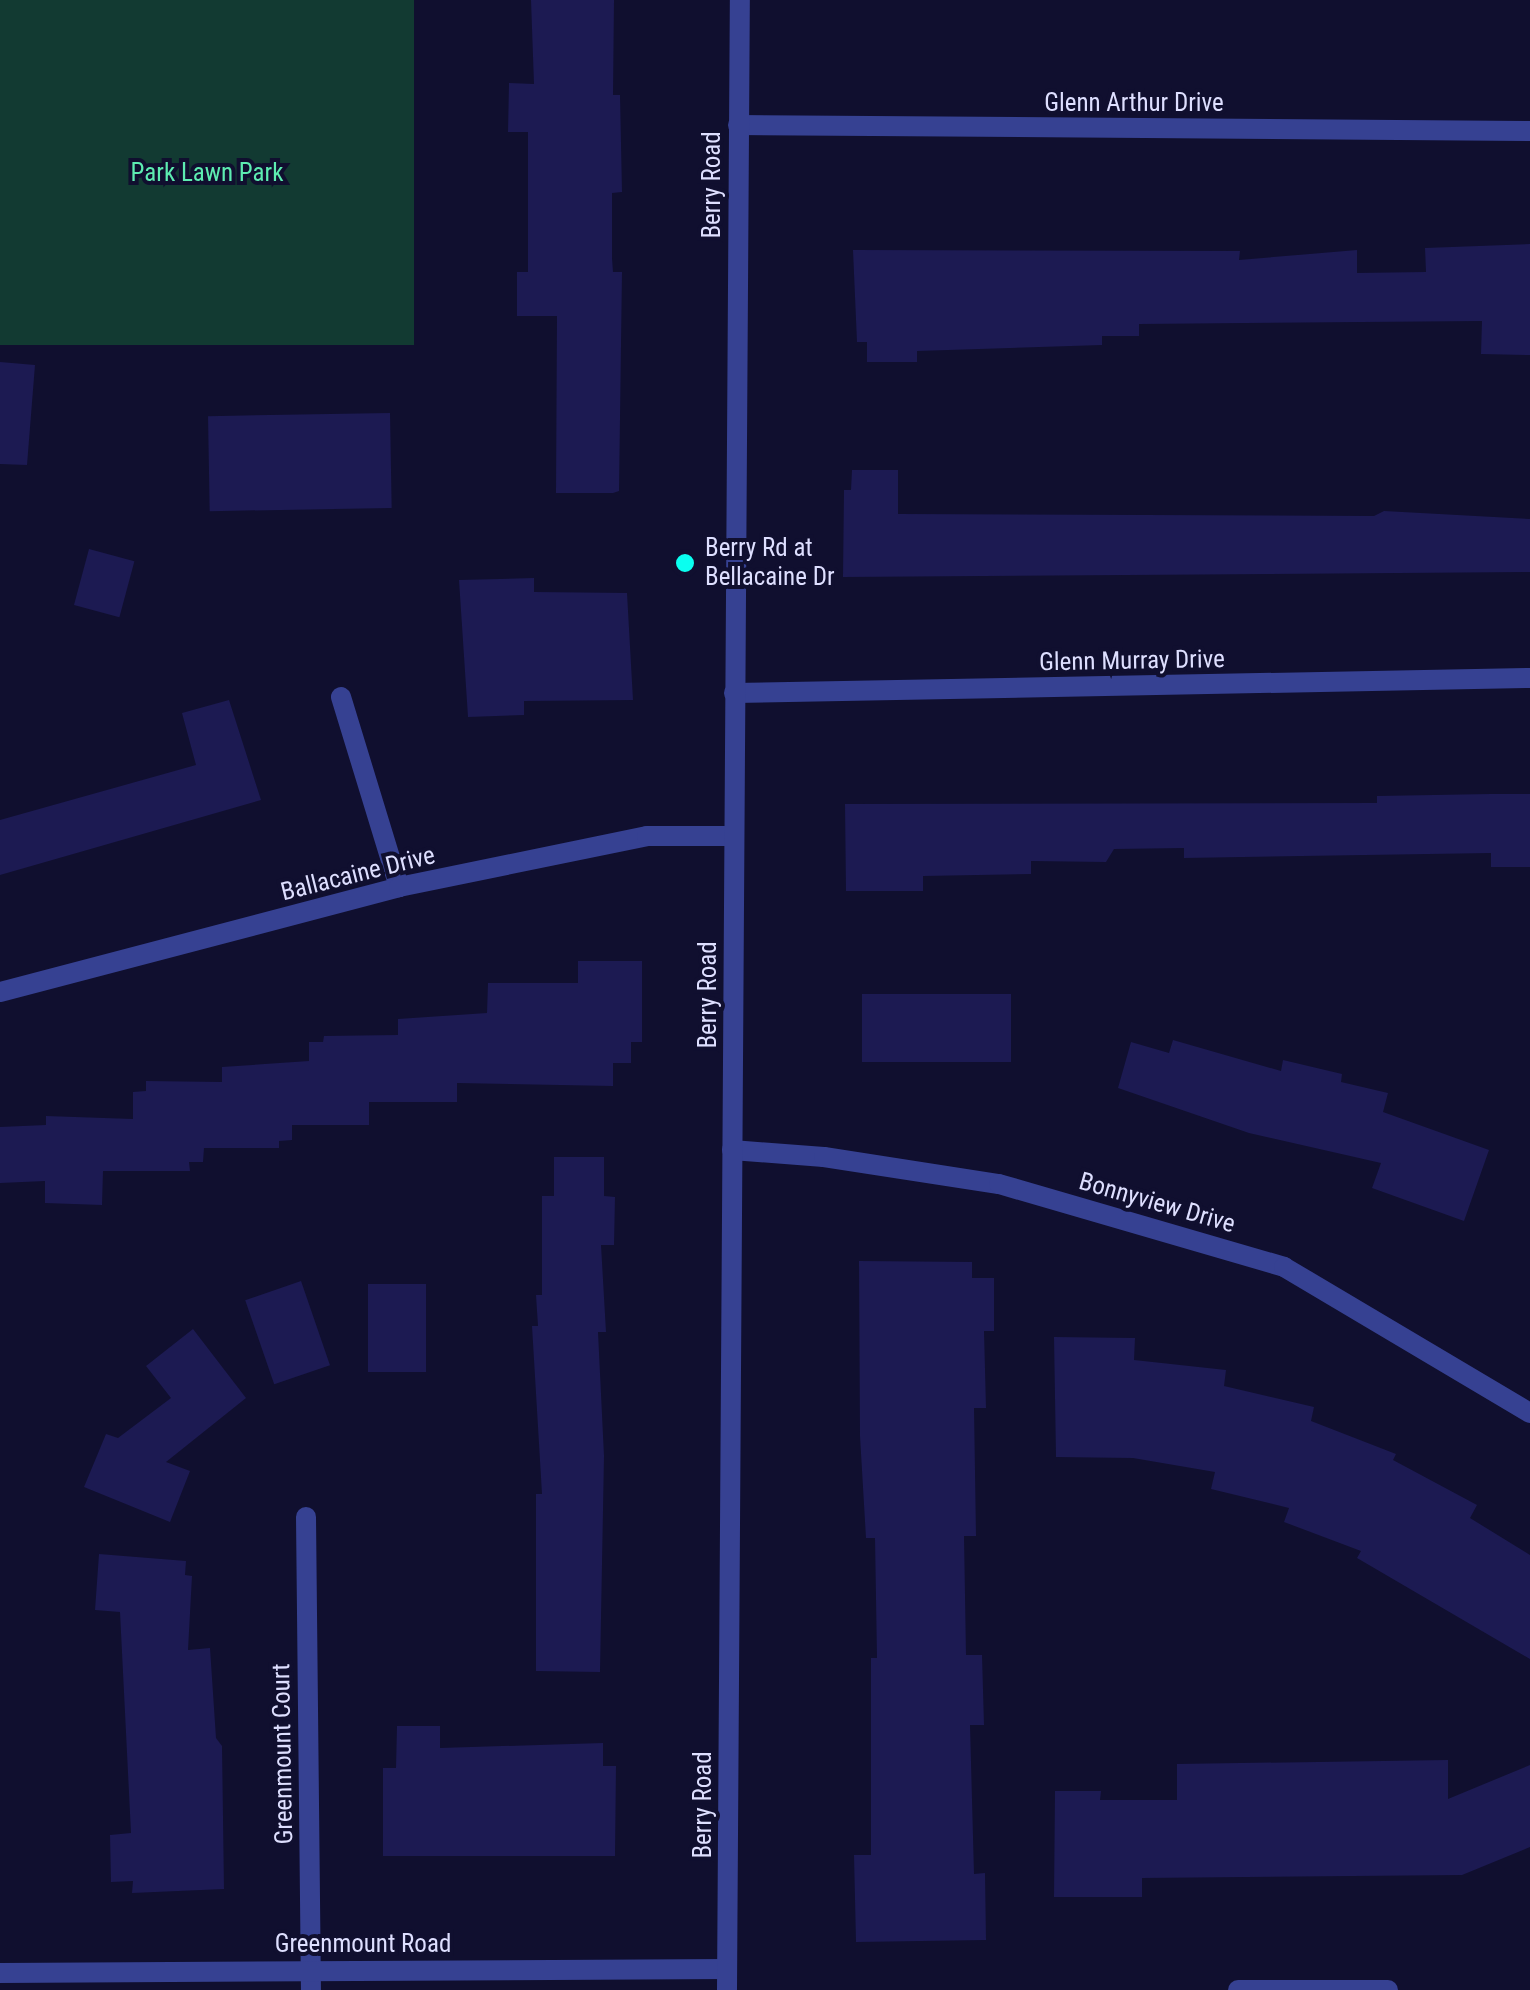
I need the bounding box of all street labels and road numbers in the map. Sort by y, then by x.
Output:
street label: Glenn Arthur Drive [1044,88,1224,118]
street label: Berry Road [697,131,727,239]
street label: Glenn Murray Drive [1039,644,1225,678]
street label: Ballacaine Drive [278,840,438,908]
street label: Berry Road [693,941,723,1049]
street label: Bonnyview Drive [1076,1166,1238,1240]
street label: Greenmount Court [266,1663,300,1845]
street label: Berry Road [688,1751,718,1859]
street label: Greenmount Road [275,1929,451,1959]

